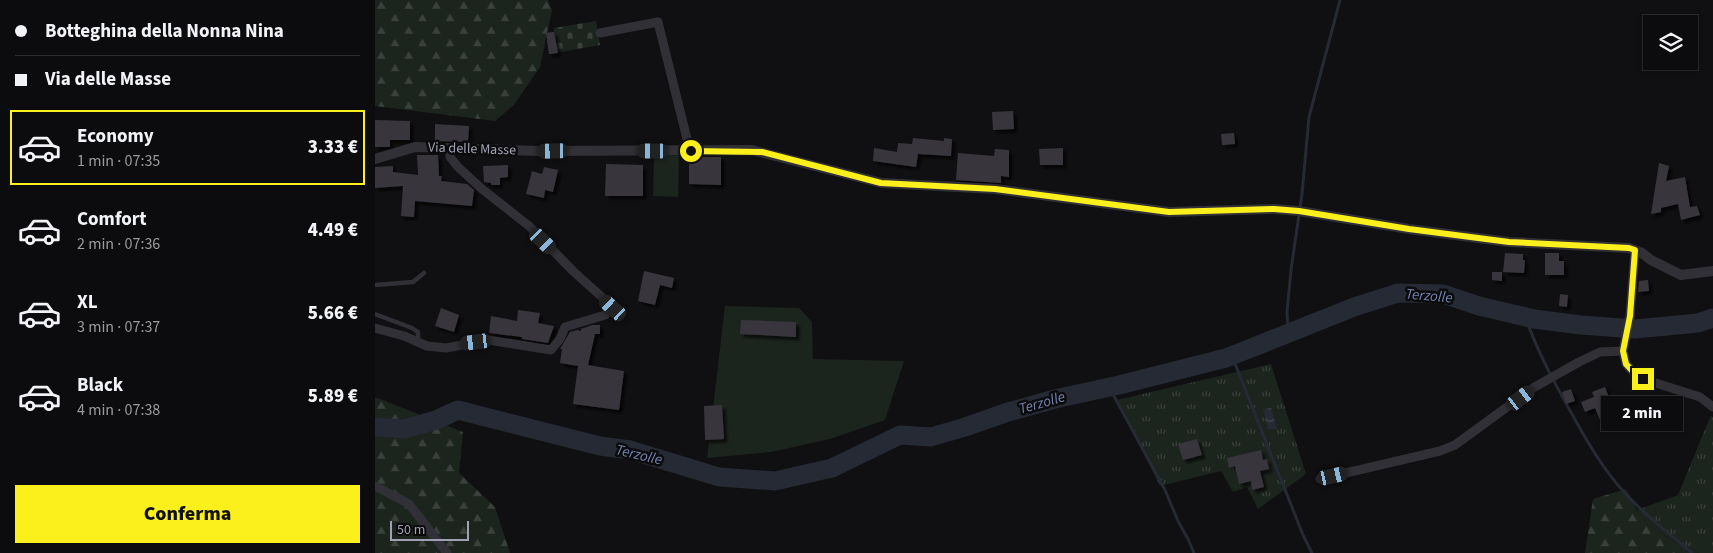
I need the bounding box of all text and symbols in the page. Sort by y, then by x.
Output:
map controls [1643,15,1698,70]
button: layers [1643,15,1698,70]
text: Botteghina della Nonna Nina [45,18,284,45]
text: Via delle Masse [45,66,171,93]
text: Economy [77,123,154,150]
icon: car [17,125,62,170]
text: 3.33 € [308,134,358,161]
street label: Via delle Masse [428,137,516,161]
route start [680,140,702,162]
car [537,143,568,159]
car [638,144,668,159]
text: 1 min · 07:35 [77,150,160,172]
text: Comfort [77,206,147,233]
icon: car [17,208,62,253]
text: 4.49 € [308,217,358,244]
car [527,225,559,257]
text: 2 min · 07:36 [77,233,160,255]
water label: Terzolle [1405,283,1453,309]
text: XL [77,289,98,316]
icon: car [17,291,62,336]
car [596,292,629,324]
text: 5.66 € [308,300,358,327]
text: 3 min · 07:37 [77,316,160,338]
car [460,333,491,351]
route end [1632,368,1654,390]
text: Black [77,372,123,399]
icon: car [17,374,62,419]
text: 5.89 € [308,383,358,410]
car [1504,383,1537,413]
water label: Terzolle [1016,386,1068,420]
callout: 2 min [1602,396,1684,432]
text: 4 min · 07:38 [77,399,160,421]
text: 2 min [1622,402,1662,424]
water label: Terzolle [614,439,664,471]
car [1316,465,1349,487]
button: Conferma [15,485,360,543]
scale bar [390,518,469,541]
text: 50 m [397,520,425,540]

